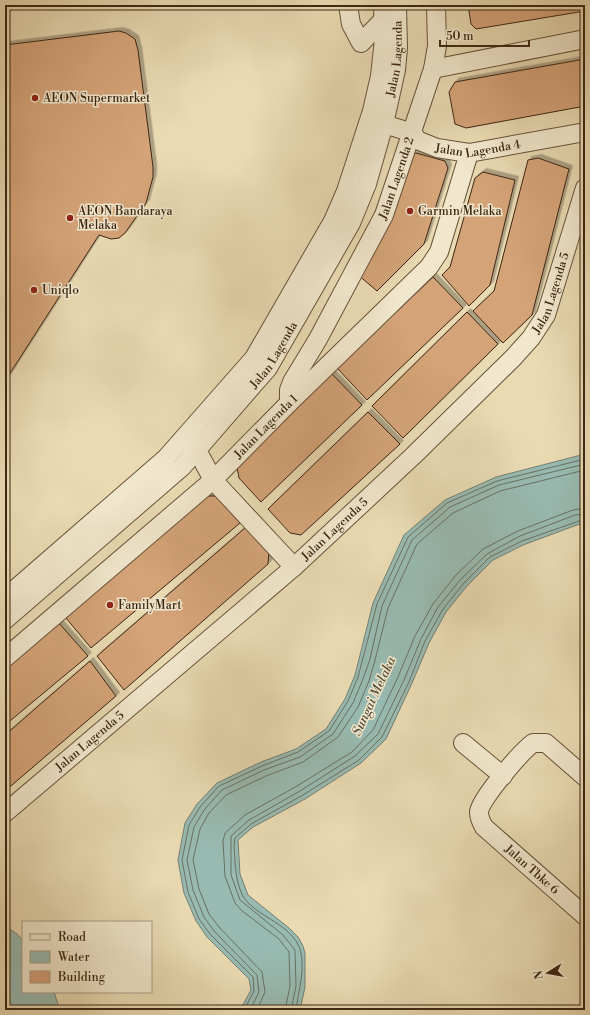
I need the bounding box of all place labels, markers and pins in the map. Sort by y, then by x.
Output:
place label: AEON Supermarket [42,91,151,106]
marker: AEON Supermarket [30,93,40,103]
place label: AEON Bandaraya Melaka [77,204,173,233]
place label: Garmin Melaka [418,204,502,219]
marker: Garmin Melaka [405,206,415,216]
marker: AEON Bandaraya Melaka [65,213,75,223]
place label: Uniqlo [42,283,79,298]
marker: Uniqlo [29,285,39,295]
place label: FamilyMart [118,598,182,613]
marker: FamilyMart [105,600,115,610]

